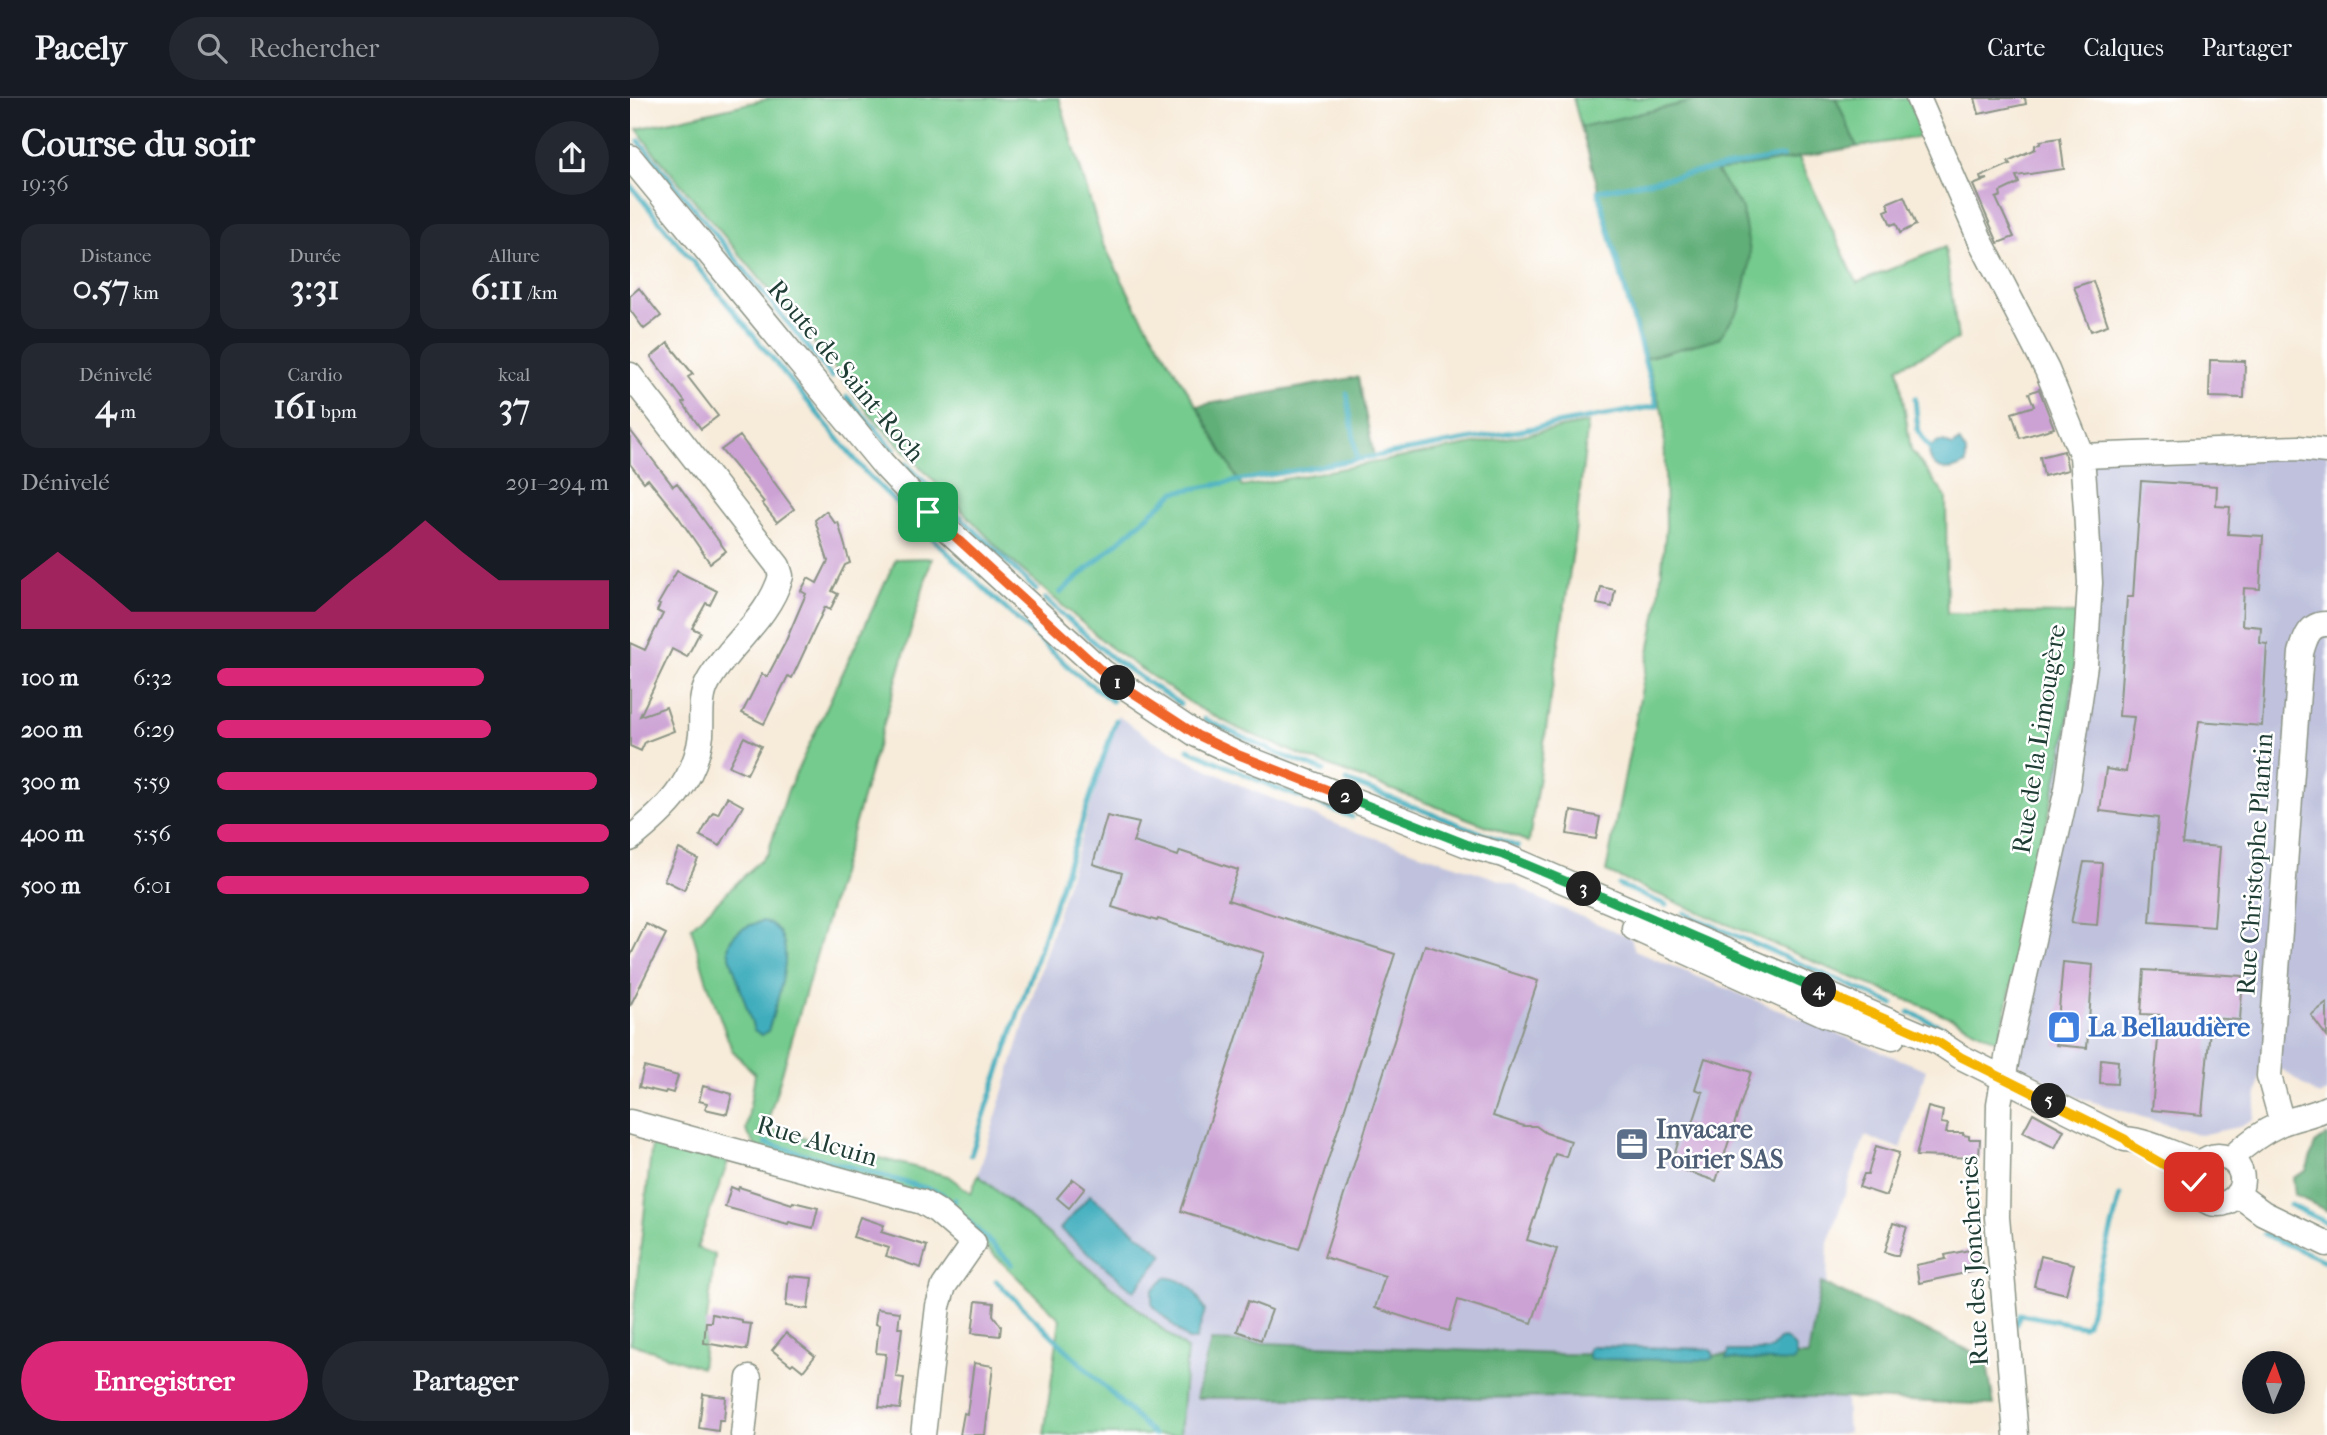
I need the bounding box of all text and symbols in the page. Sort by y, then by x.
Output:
search box [169,17,659,80]
text: Pacely [35,29,127,68]
icon: search [193,29,231,67]
text: Rechercher [249,33,379,64]
text: Carte [1987,34,2045,62]
text: Calques [2083,34,2164,62]
text: Partager [2202,34,2292,62]
text: Course du soir [21,121,255,166]
button: share [535,121,609,195]
text: 19:36 [21,170,69,197]
text: Distance [80,245,151,267]
text: Durée [289,245,341,267]
text: Allure [489,245,540,267]
text: 0.57 [73,267,129,308]
text: 3:31 [290,267,340,308]
text: 6:11 [471,267,523,308]
street label: Route de Saint-Roch [761,274,931,469]
text: km [129,282,159,304]
text: /km [523,282,558,304]
text: Dénivelé [79,364,152,386]
text: Cardio [288,364,342,386]
text: kcal [498,364,530,386]
text: 4 [95,386,116,427]
text: 161 [273,386,317,427]
text: 37 [499,386,530,427]
text: m [116,401,136,423]
text: bpm [317,401,357,423]
text: Dénivelé [21,469,110,496]
text: 291–294 m [506,469,609,496]
pin [898,482,958,542]
icon: arrive [909,493,947,531]
street label: Rue de la Limougère [2006,622,2072,856]
text: 100 m [21,664,79,691]
text: 6:32 [133,664,172,691]
pin: 1 [1100,666,1135,700]
text: 1 [1114,671,1121,693]
text: 200 m [21,716,82,743]
text: 6:29 [133,716,175,743]
street label: Rue Christophe Plantin [2230,732,2280,996]
text: 300 m [21,768,80,795]
text: 5:59 [133,768,171,795]
pin: 2 [1328,780,1364,814]
text: 2 [1341,785,1350,807]
text: 400 m [21,820,84,847]
text: 5:56 [133,820,171,847]
text: 500 m [21,872,80,899]
text: 6:01 [133,872,172,899]
pin: 3 [1566,872,1602,906]
text: 3 [1580,877,1587,899]
pin: 4 [1802,972,1836,1008]
text: 4 [1813,978,1824,1000]
shop icon: La Bellaudière [2045,1008,2083,1046]
place label: La Bellaudière [2088,1012,2250,1043]
pin: 5 [2032,1084,2066,1118]
text: 5 [2044,1089,2053,1111]
street label: Rue Alcuin [753,1109,881,1173]
place label: Invacare Poirier SAS [1656,1114,1784,1175]
office icon: Invacare Poirier SAS [1613,1125,1651,1163]
pin [2164,1152,2224,1212]
street label: Rue des Joncheries [1953,1155,1995,1367]
icon: check [2175,1163,2213,1201]
button: Enregistrer [21,1341,308,1421]
button: Partager [322,1341,609,1421]
north arrow [2242,1351,2305,1414]
map controls [2242,1351,2305,1414]

